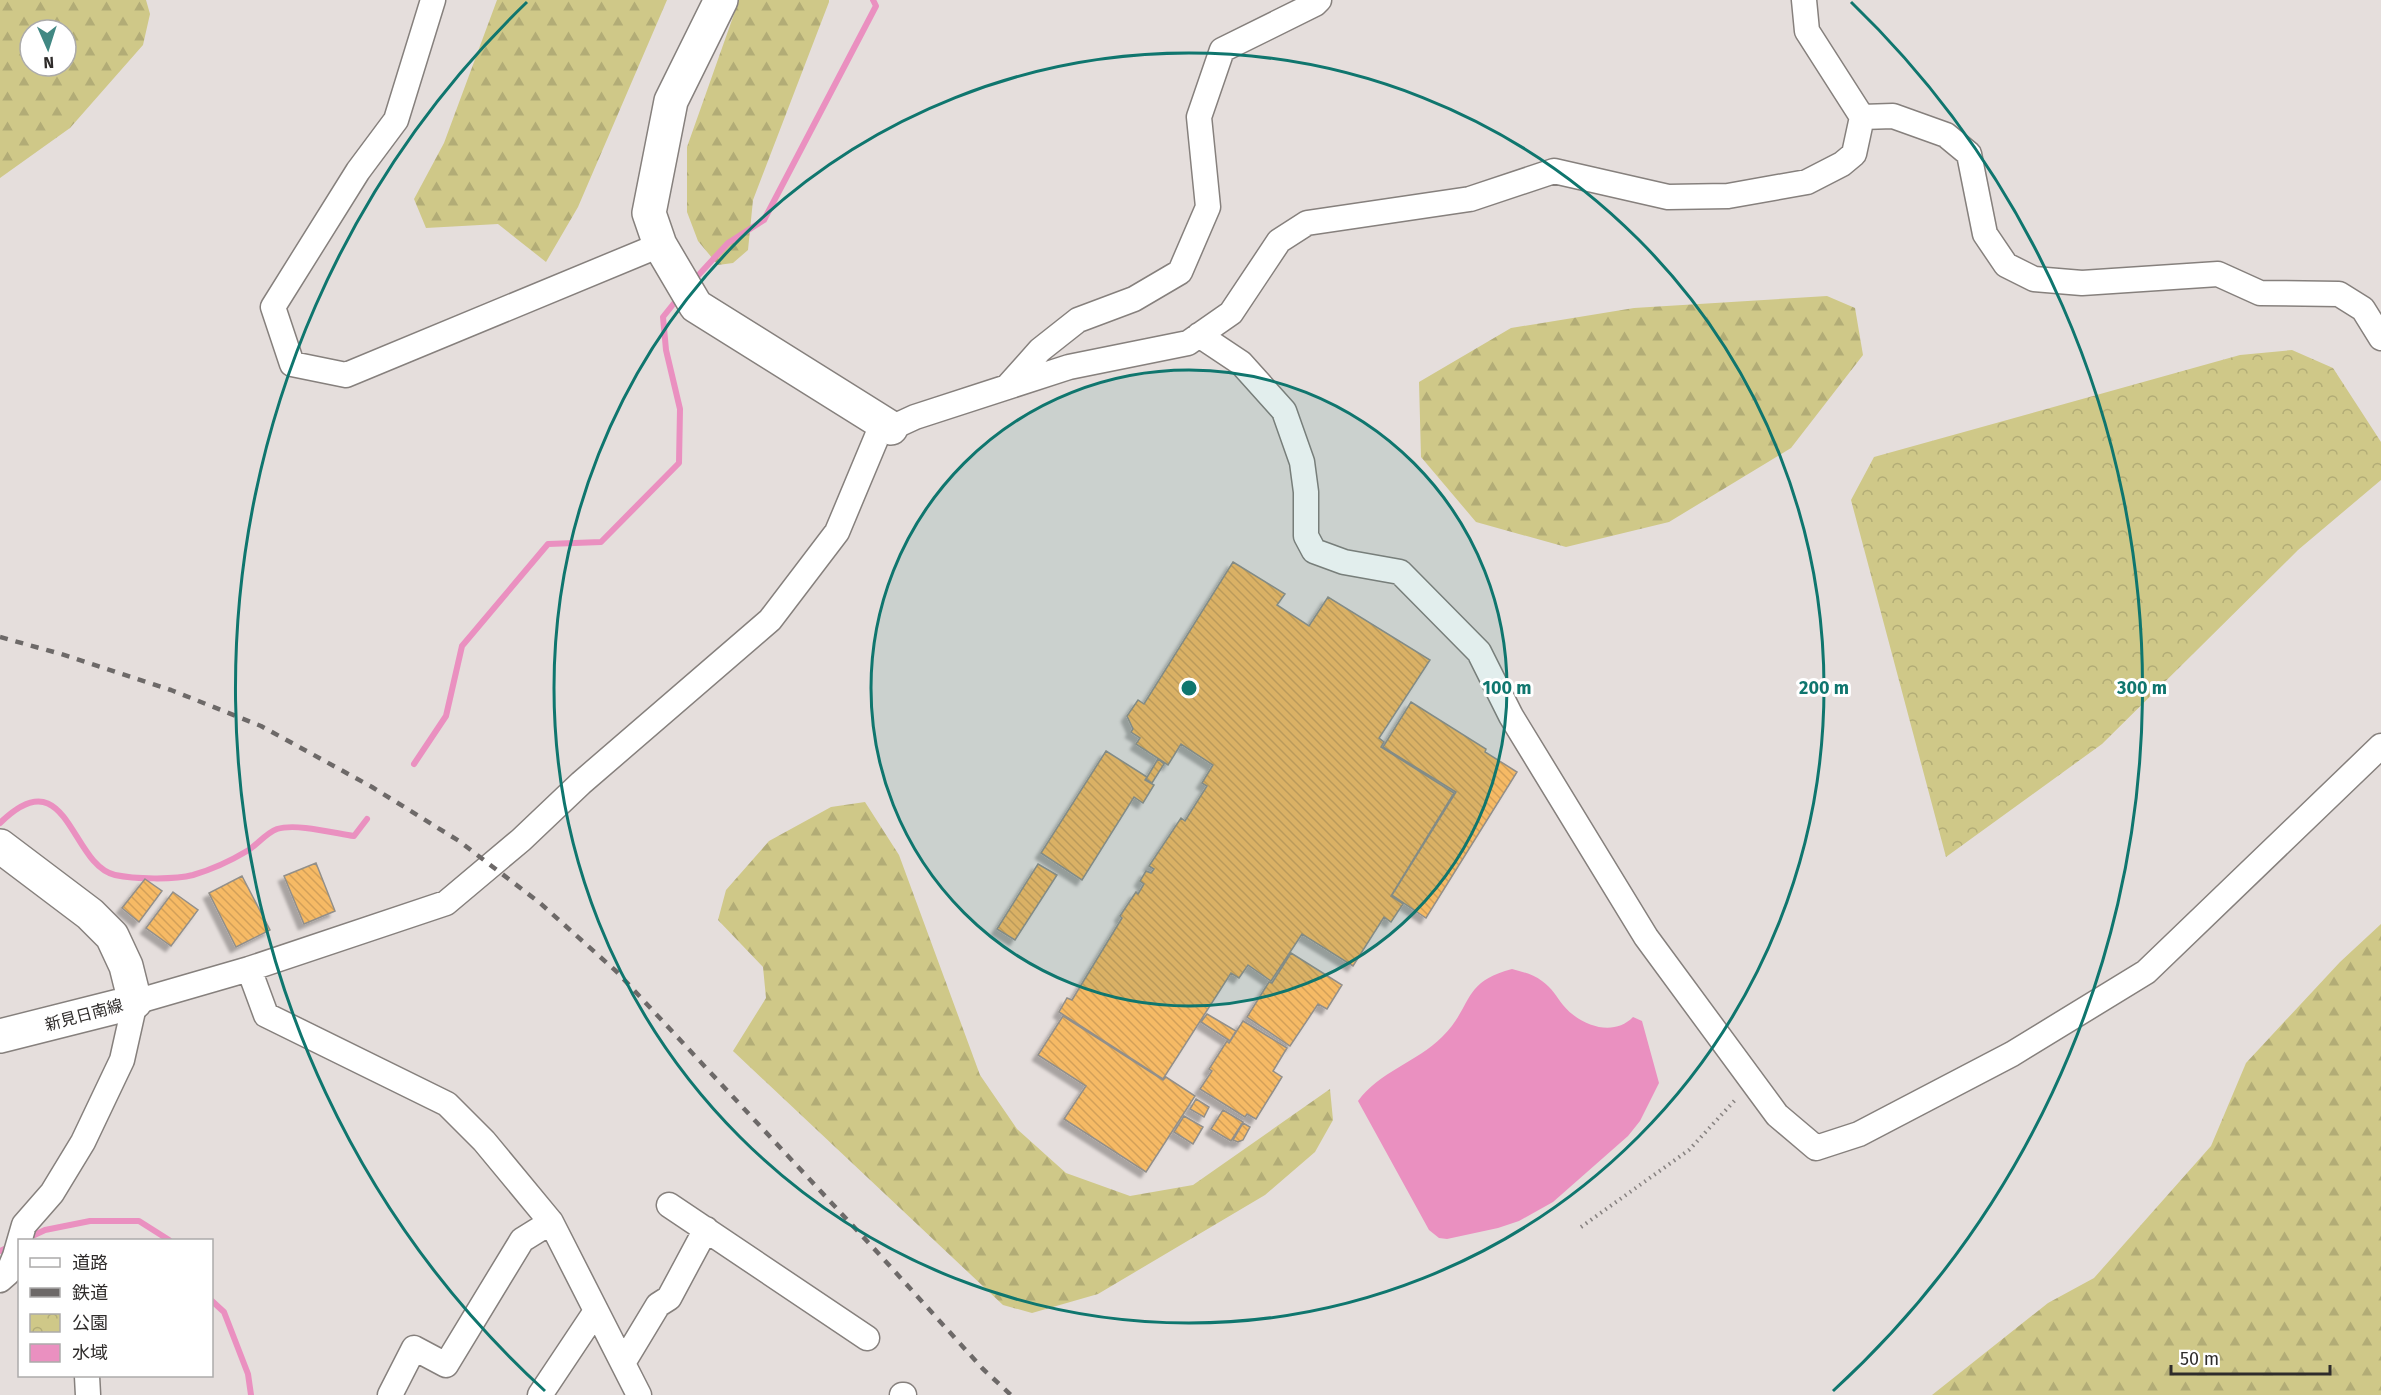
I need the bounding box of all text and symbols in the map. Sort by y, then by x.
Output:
north arrow [18,18,78,78]
text: N [43,53,55,72]
text: 100 m [1483,677,1531,699]
text: 200 m [1799,677,1849,699]
text: 300 m [2116,677,2167,699]
centre of rings [1179,678,1199,698]
street label: 新見日南線 [43,995,125,1035]
legend [18,1239,213,1377]
text: 道路 [72,1252,108,1274]
text: 鉄道 [72,1282,108,1304]
text: 公園 [72,1312,108,1334]
scale bar [2171,1338,2330,1376]
text: 水域 [72,1342,108,1364]
text: 50 m [2180,1348,2219,1370]

